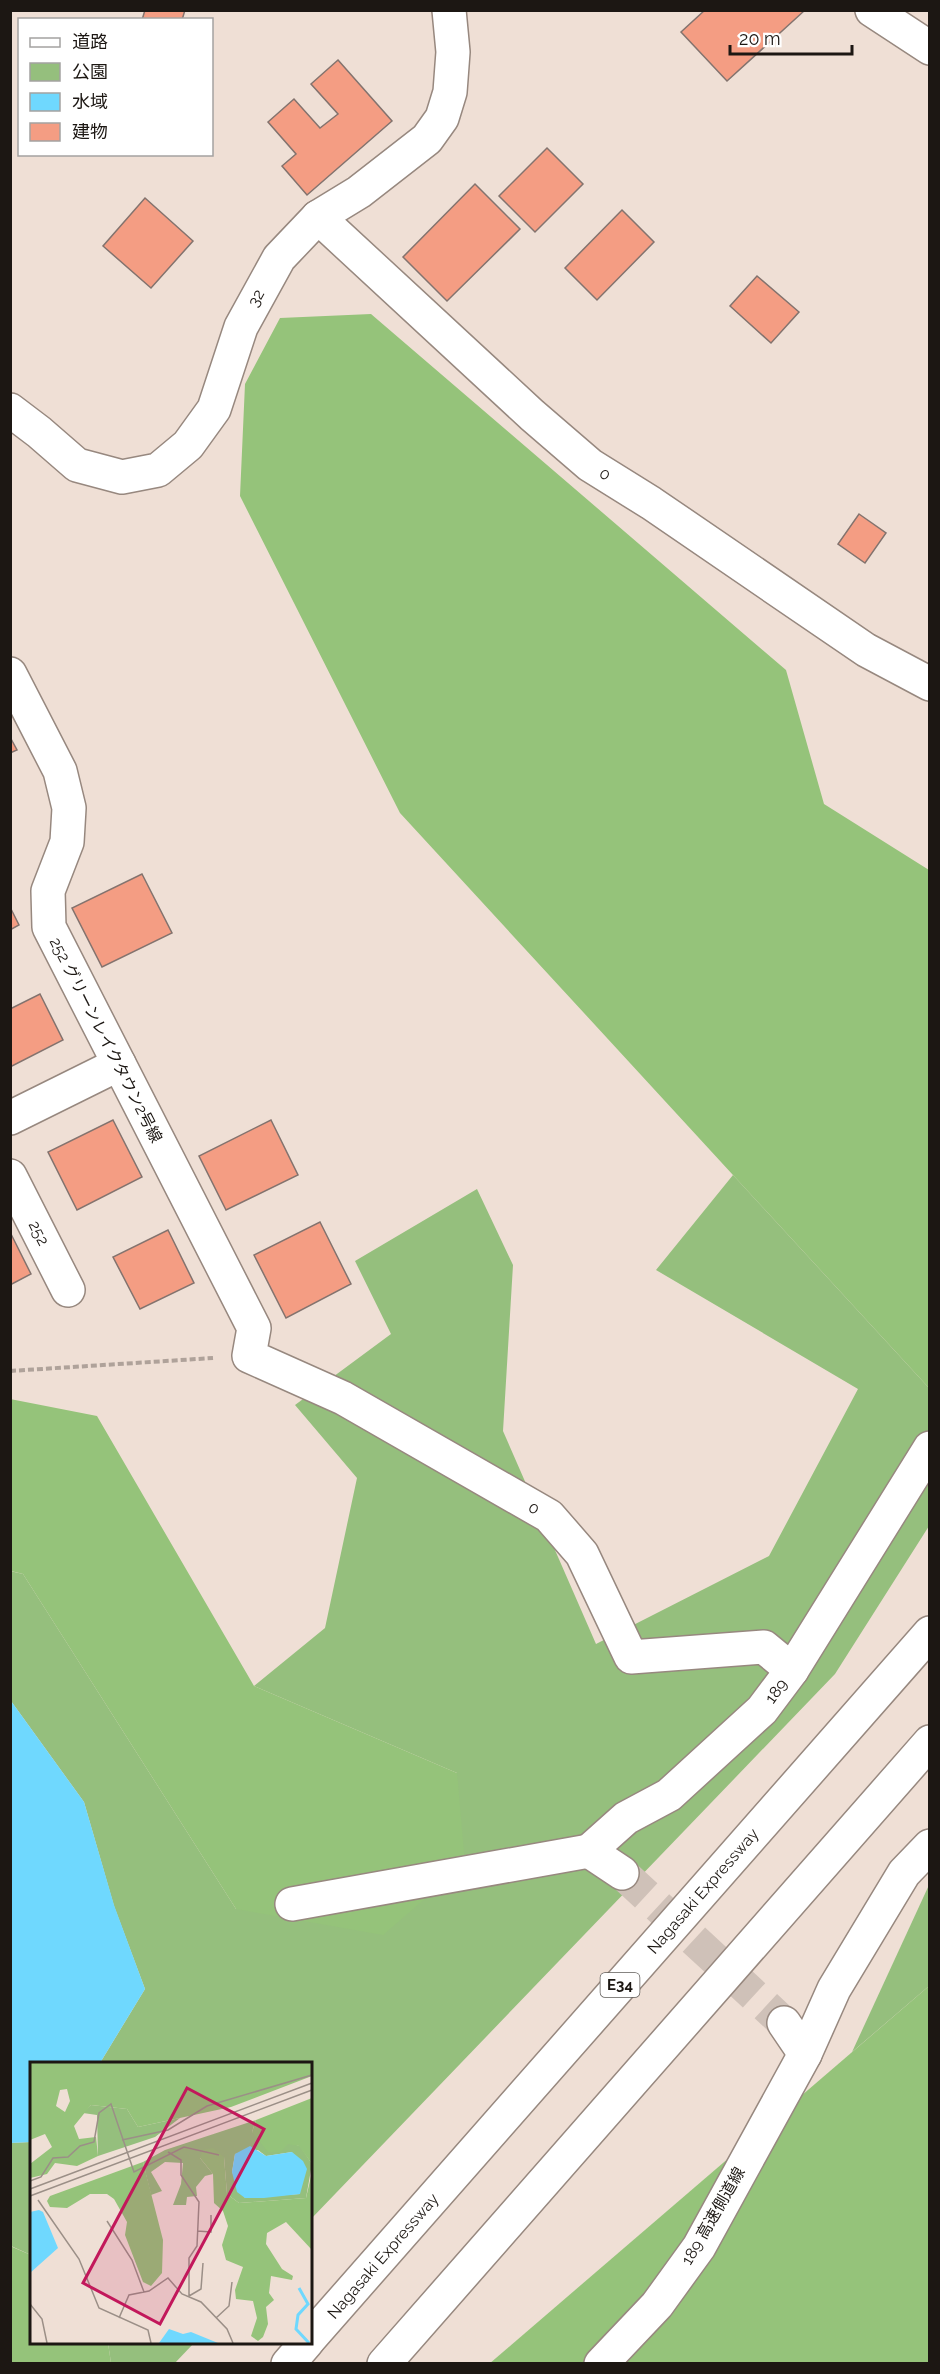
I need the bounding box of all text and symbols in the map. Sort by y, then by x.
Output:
legend [18,18,213,156]
scale bar [730,18,852,56]
text: 20 m [739,28,781,49]
text: 道路 [72,31,108,52]
text: 公園 [72,61,108,82]
text: 水域 [72,91,108,112]
text: 建物 [72,121,108,142]
street label: 32 [244,286,268,310]
street label: 0 [596,463,614,485]
street label: 252 グリーンレイクタウン2号線 [46,934,166,1146]
street label: 252 [25,1217,53,1249]
street label: 0 [525,1497,543,1519]
street label: 189 [761,1675,791,1707]
street label: Nagasaki Expressway [643,1824,763,1958]
road number: E34 [600,1973,640,1997]
inset map [30,2062,312,2344]
street label: 189 高速側道線 [677,2164,749,2268]
street label: Nagasaki Expressway [323,2189,443,2323]

